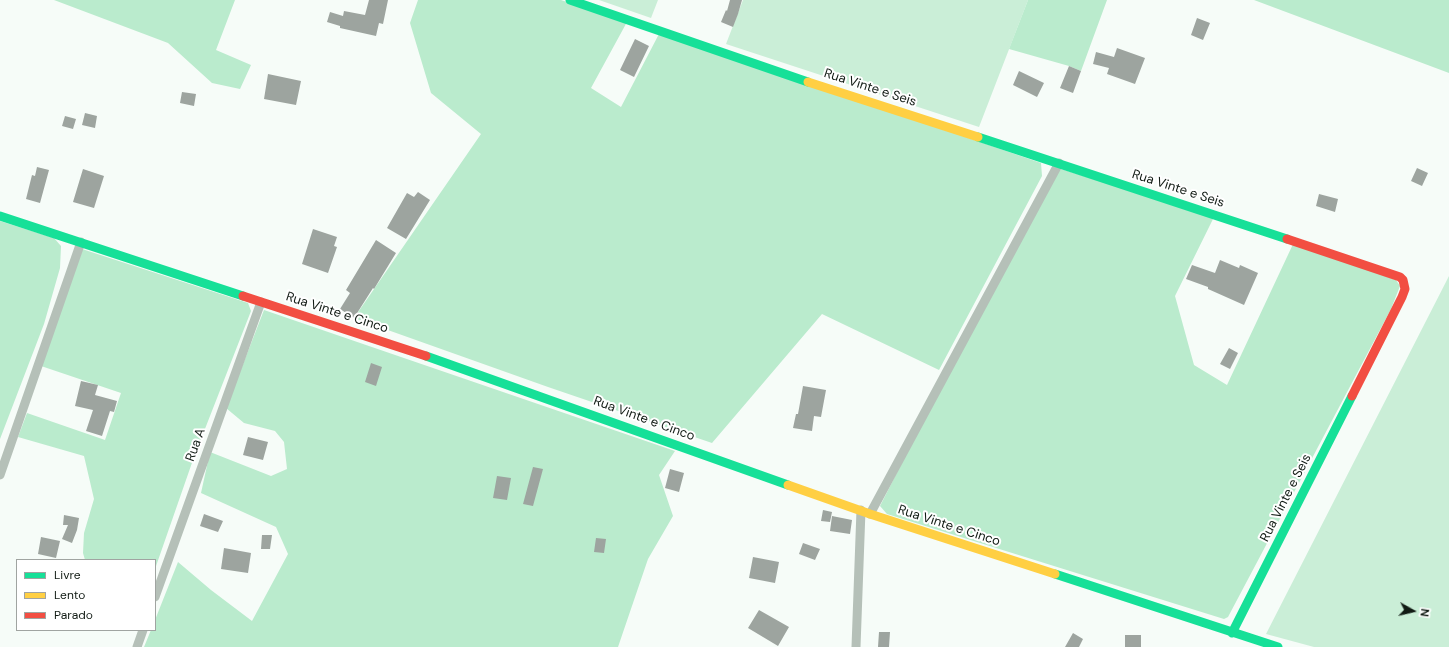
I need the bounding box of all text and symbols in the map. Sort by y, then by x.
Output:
street label: Rua Vinte e Seis [822,66,918,110]
street label: Rua Vinte e Seis [1130,167,1226,211]
street label: Rua Vinte e Cinco [284,289,390,337]
street label: Rua Vinte e Cinco [591,393,697,445]
street label: Rua A [183,426,209,464]
street label: Rua Vinte e Seis [1257,452,1315,544]
street label: Rua Vinte e Cinco [896,502,1002,550]
legend [16,559,156,631]
text: Livre [54,567,81,583]
text: Lento [54,587,85,603]
north arrow [1393,591,1433,631]
text: Parado [54,607,93,623]
text: N [1417,608,1432,618]

